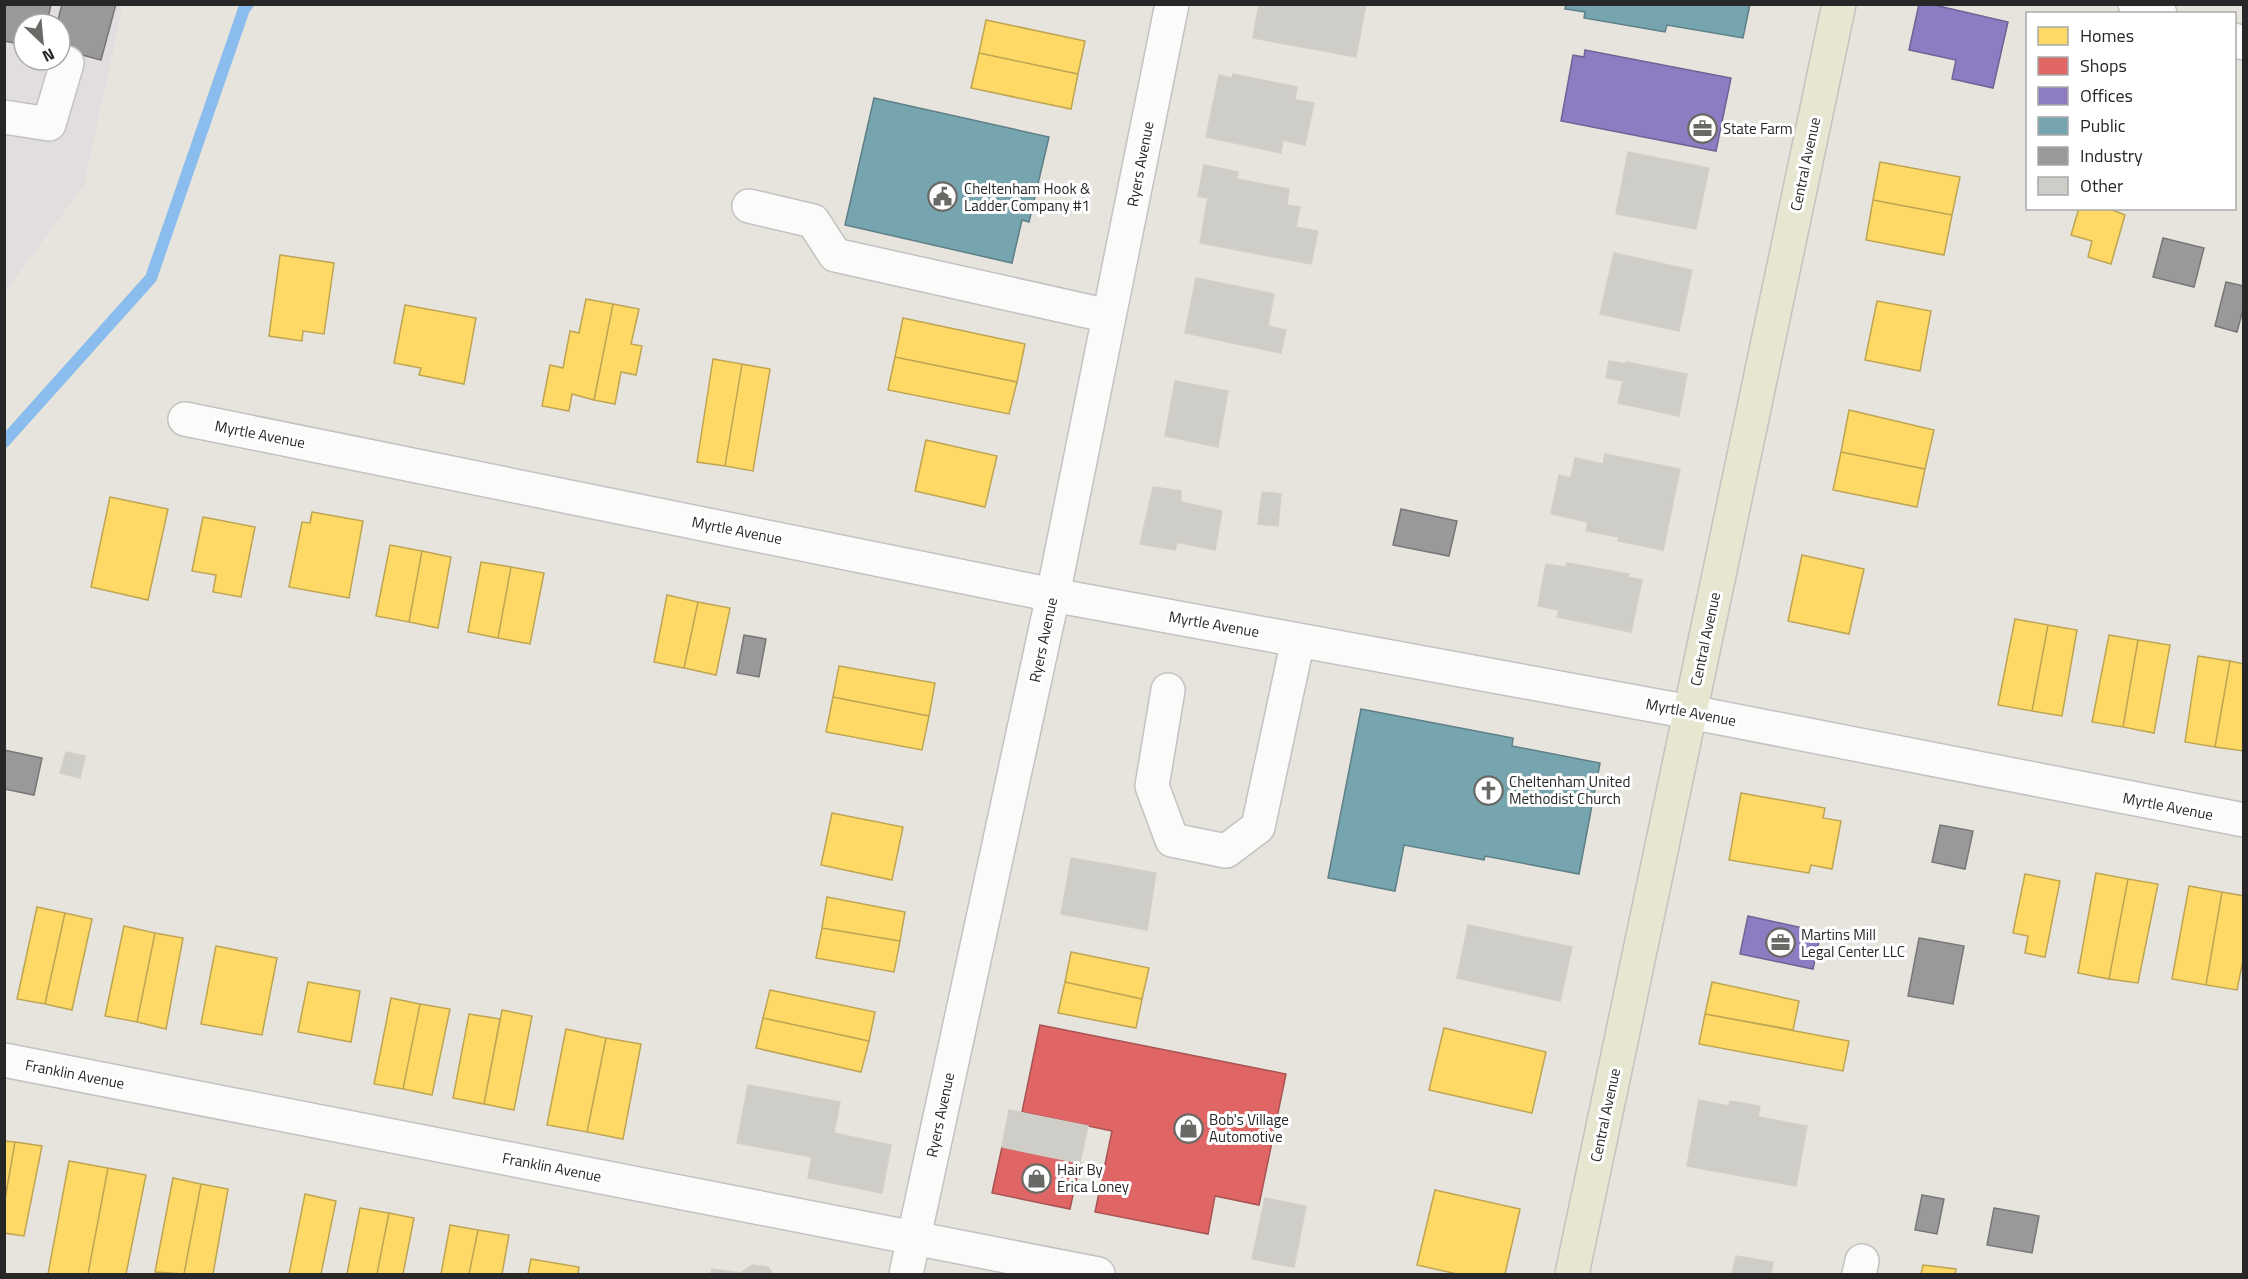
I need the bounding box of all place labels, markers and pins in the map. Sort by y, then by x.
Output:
office icon: State Farm [1686,112,1718,144]
place label: State Farm [1723,117,1793,140]
place label: Cheltenham Hook & Ladder Company #1 [964,177,1091,217]
public building icon: Cheltenham Hook & Ladder Company #1 [927,181,959,213]
place label: Cheltenham United Methodist Church [1509,770,1630,810]
church icon: Cheltenham United Methodist Church [1472,774,1504,806]
place label: Martins Mill Legal Center LLC [1801,923,1905,963]
office icon: Martins Mill Legal Center LLC [1764,927,1796,959]
place label: Bob's Village Automotive [1209,1108,1289,1148]
shop icon: Bob's Village Automotive [1172,1112,1204,1144]
place label: Hair By Erica Loney [1057,1158,1129,1198]
shop icon: Hair By Erica Loney [1020,1162,1052,1194]

